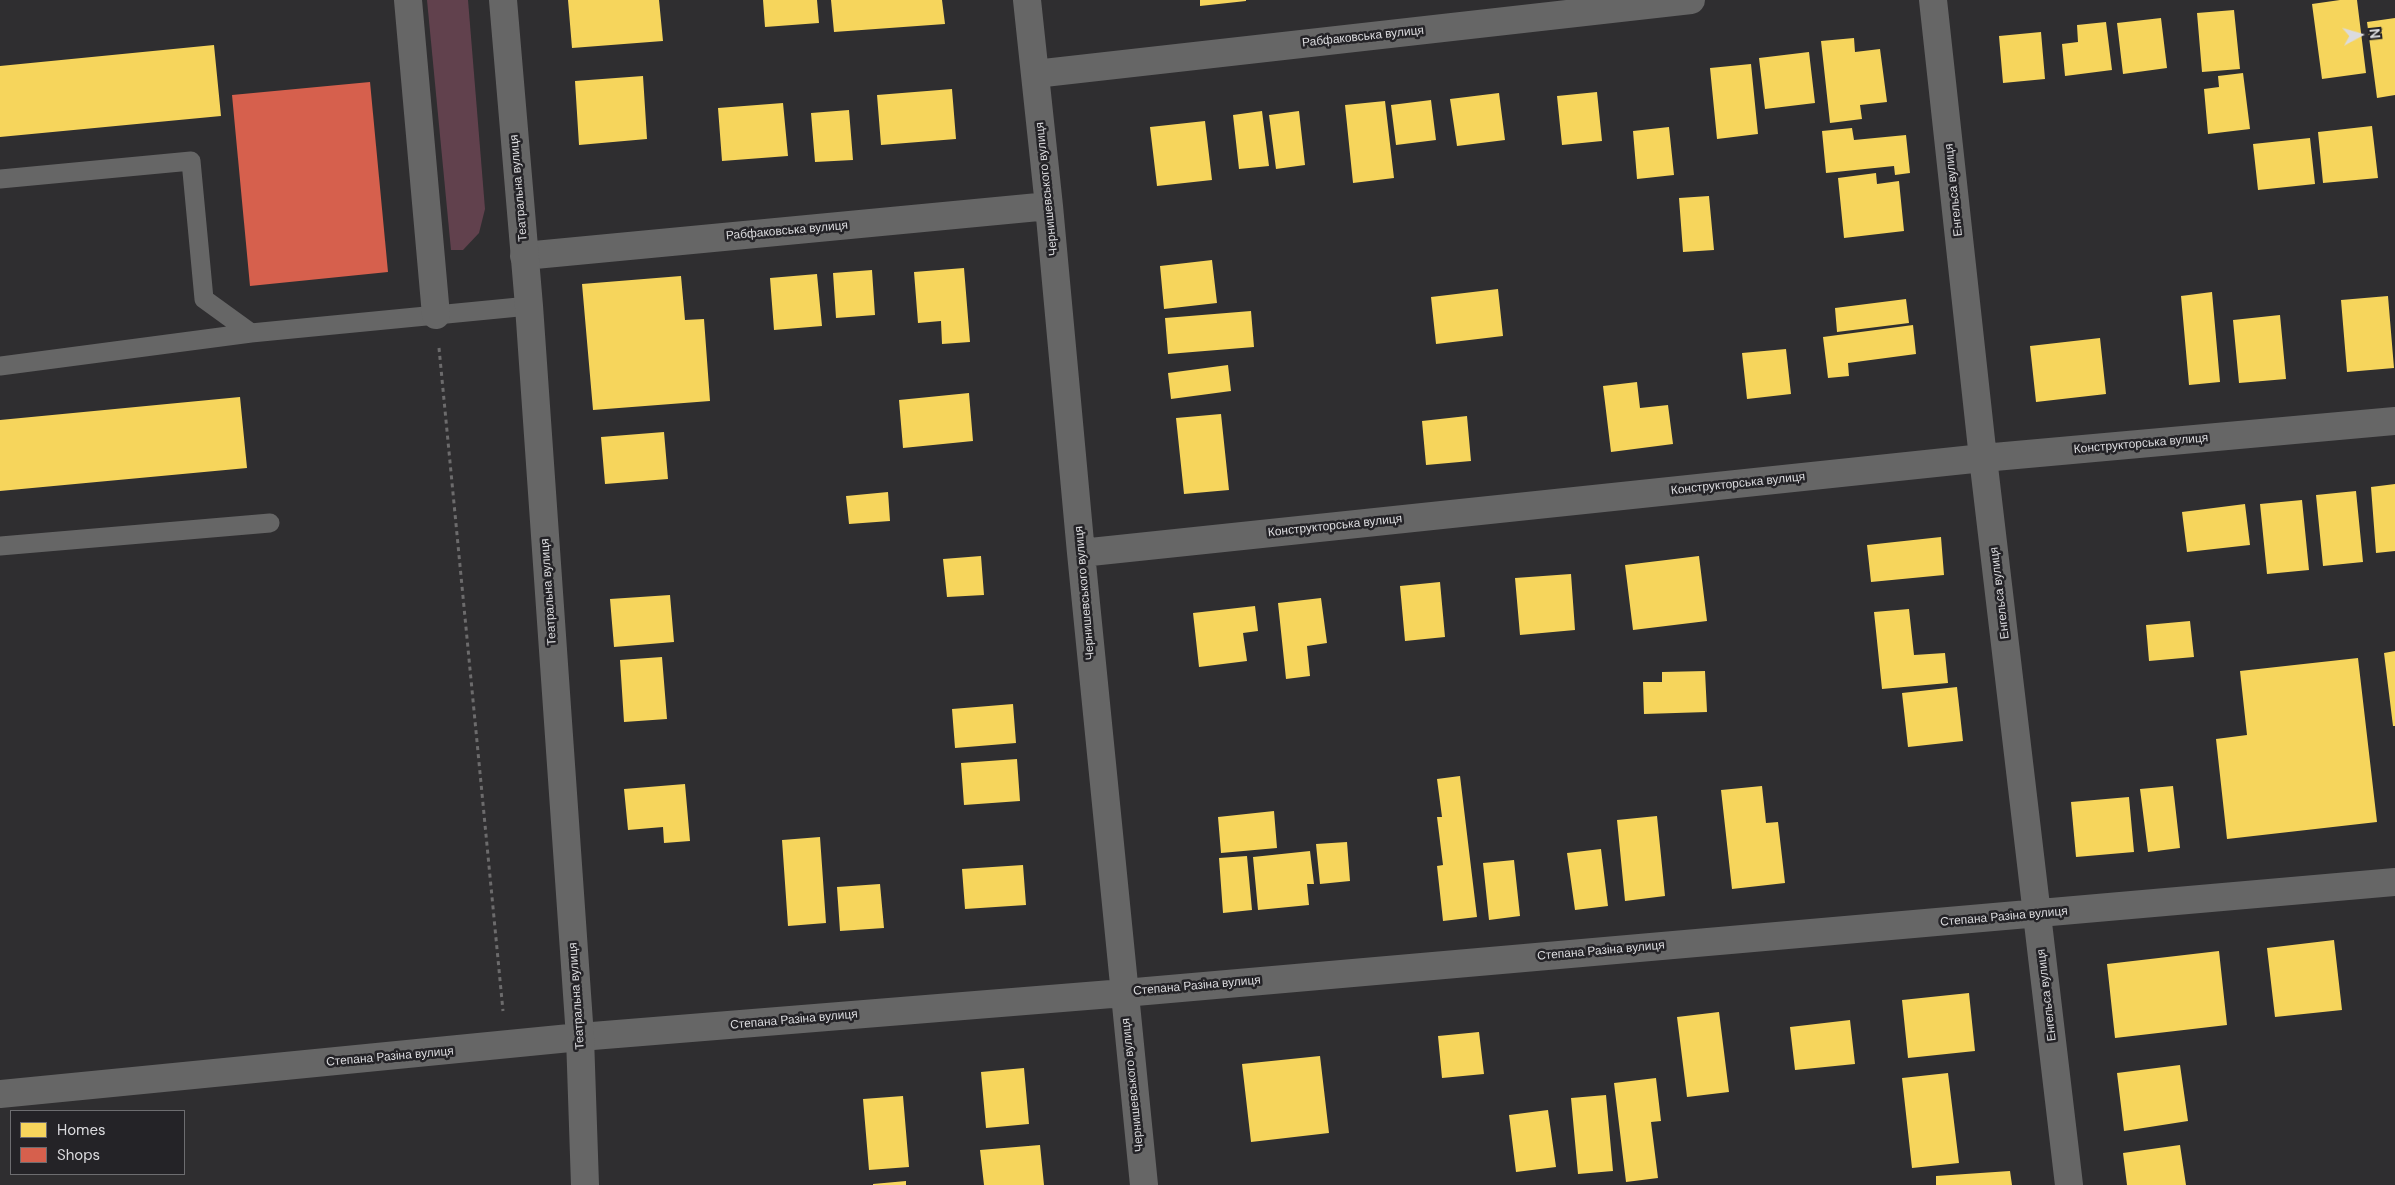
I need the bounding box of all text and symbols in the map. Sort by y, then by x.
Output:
north arrow [2335,10,2385,60]
street label: Рабфаковська вулиця [1301,23,1425,51]
text: N [2365,27,2384,39]
street label: Чернишевського вулиця [1033,121,1061,257]
street label: Театральна вулиця [507,134,531,242]
street label: Енгельса вулиця [1942,143,1966,237]
street label: Рабфаковська вулиця [725,218,849,244]
street label: Конструкторська вулиця [2073,431,2209,457]
street label: Конструкторська вулиця [1670,470,1806,498]
street label: Конструкторська вулиця [1267,512,1403,540]
street label: Чернишевського вулиця [1072,525,1098,661]
street label: Театральна вулиця [538,538,560,646]
street label: Енгельса вулиця [1987,546,2013,640]
street label: Степана Разіна вулиця [1940,904,2068,930]
street label: Степана Разіна вулиця [1537,938,1665,964]
street label: Театральна вулиця [566,942,588,1050]
street label: Енгельса вулиця [2034,948,2060,1042]
street label: Степана Разіна вулиця [1133,973,1261,999]
street label: Степана Разіна вулиця [730,1007,858,1033]
street label: Чернишевського вулиця [1119,1017,1147,1153]
street label: Степана Разіна вулиця [326,1044,454,1070]
legend [10,1110,185,1175]
text: Homes [57,1120,106,1140]
text: Shops [57,1145,100,1165]

